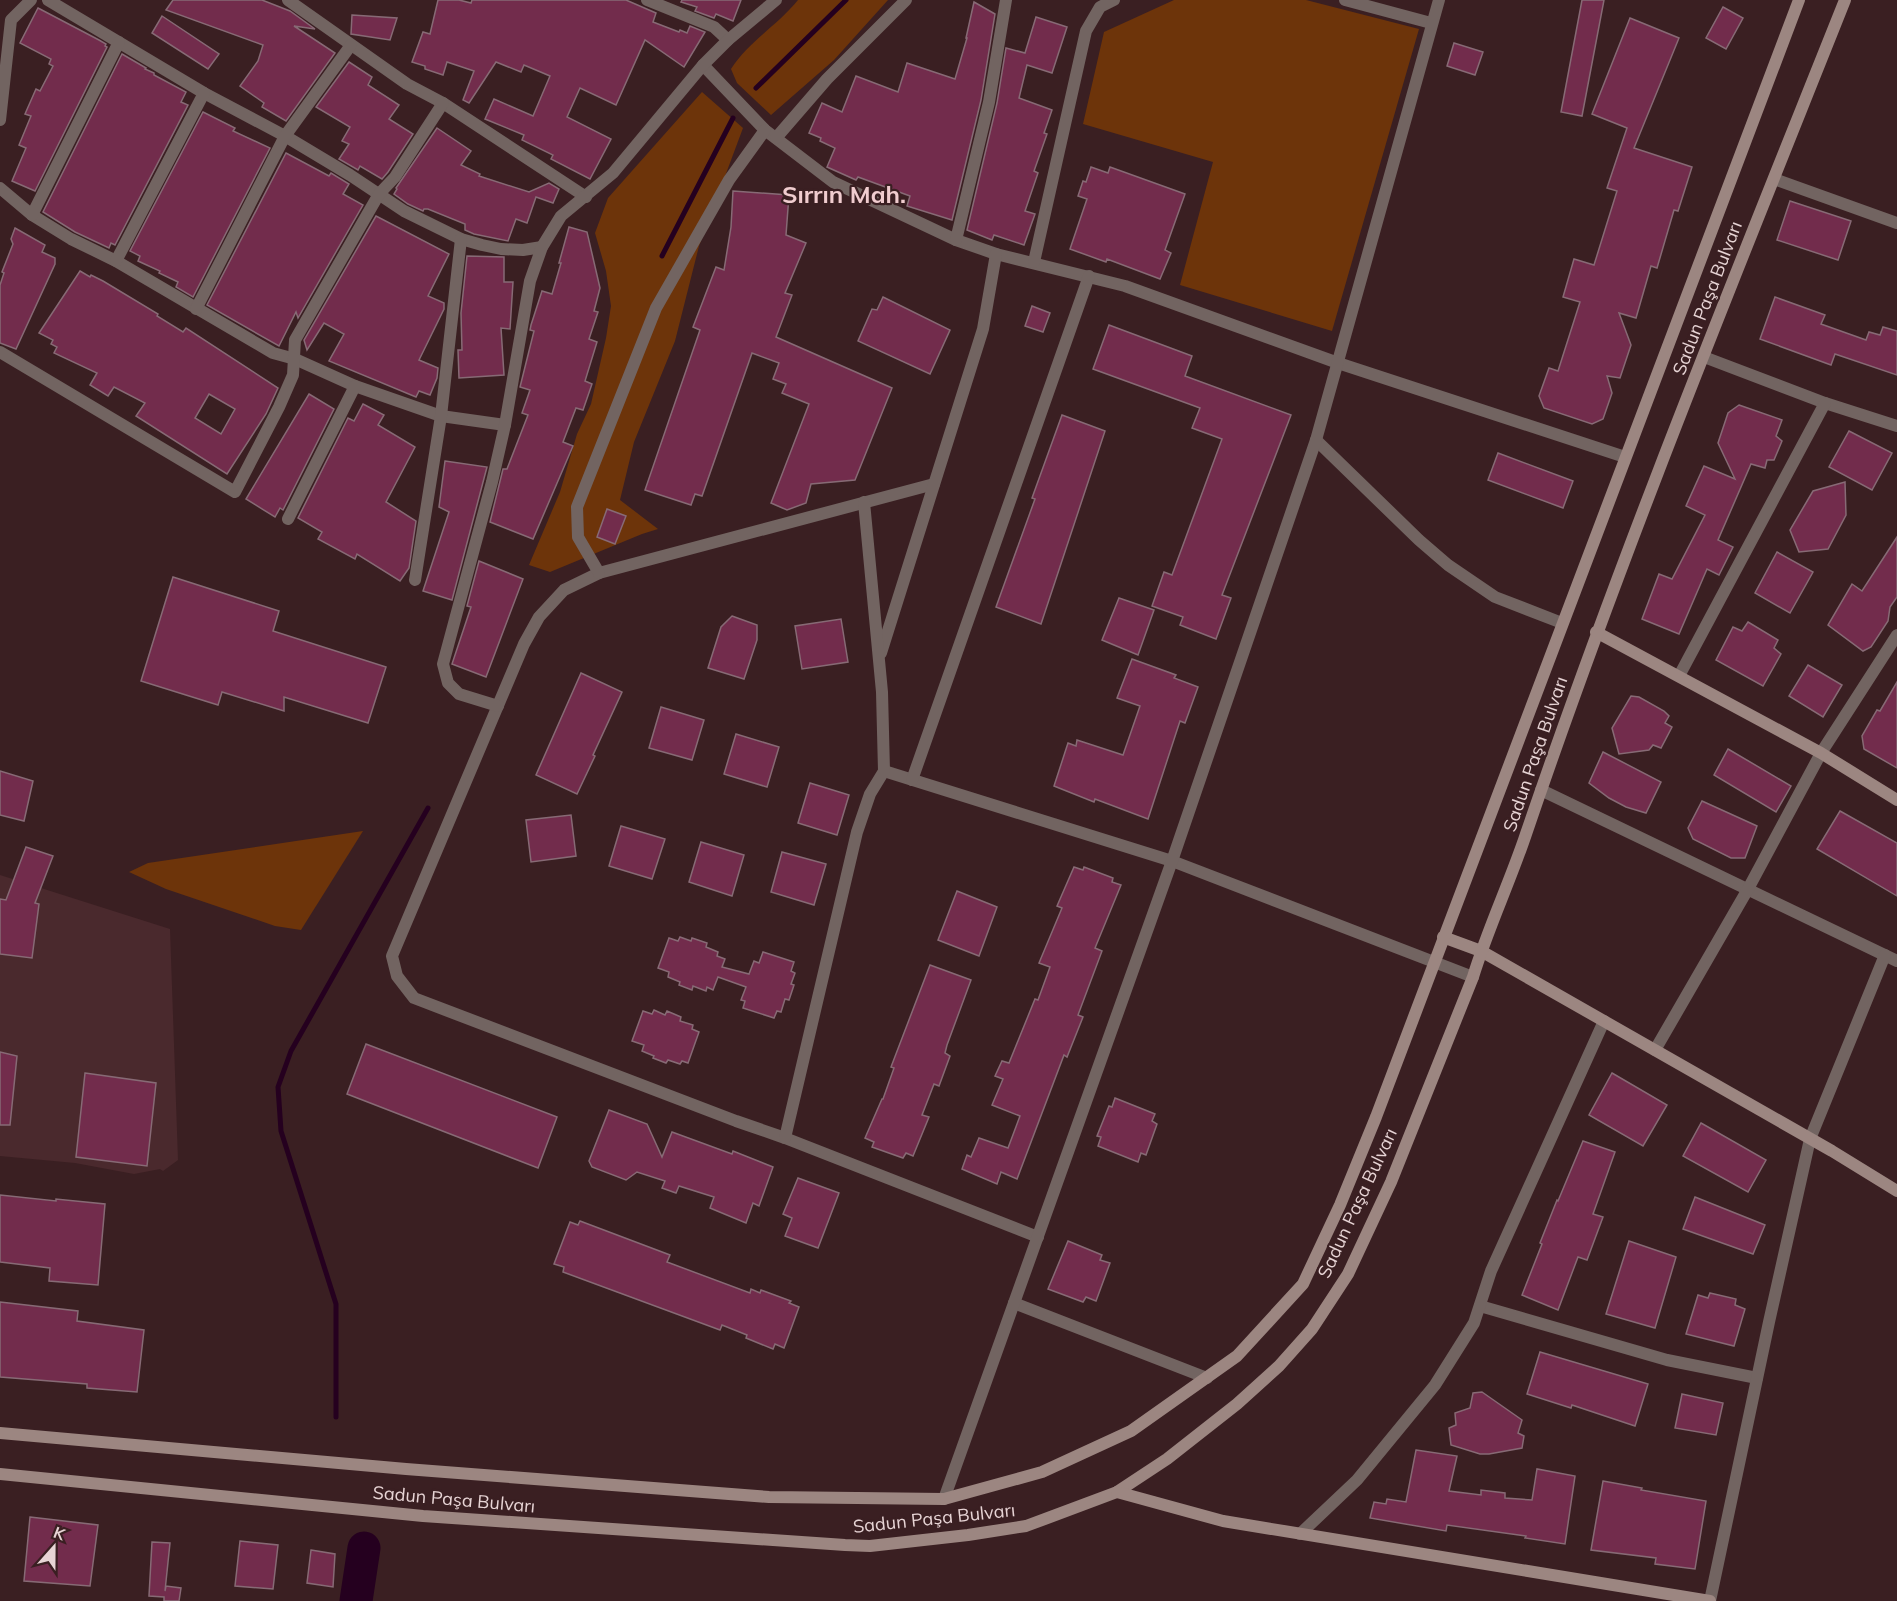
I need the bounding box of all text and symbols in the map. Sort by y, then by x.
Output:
district label: Sırrın Mah. [782,179,906,209]
street label: Sadun Paşa Bulvarı [1667,218,1747,378]
street label: Sadun Paşa Bulvarı [1498,673,1572,835]
street label: Sadun Paşa Bulvarı [1312,1124,1402,1282]
street label: Sadun Paşa Bulvarı [372,1480,536,1518]
street label: Sadun Paşa Bulvarı [852,1498,1016,1538]
north arrow [24,1517,84,1577]
text: K [51,1522,69,1545]

